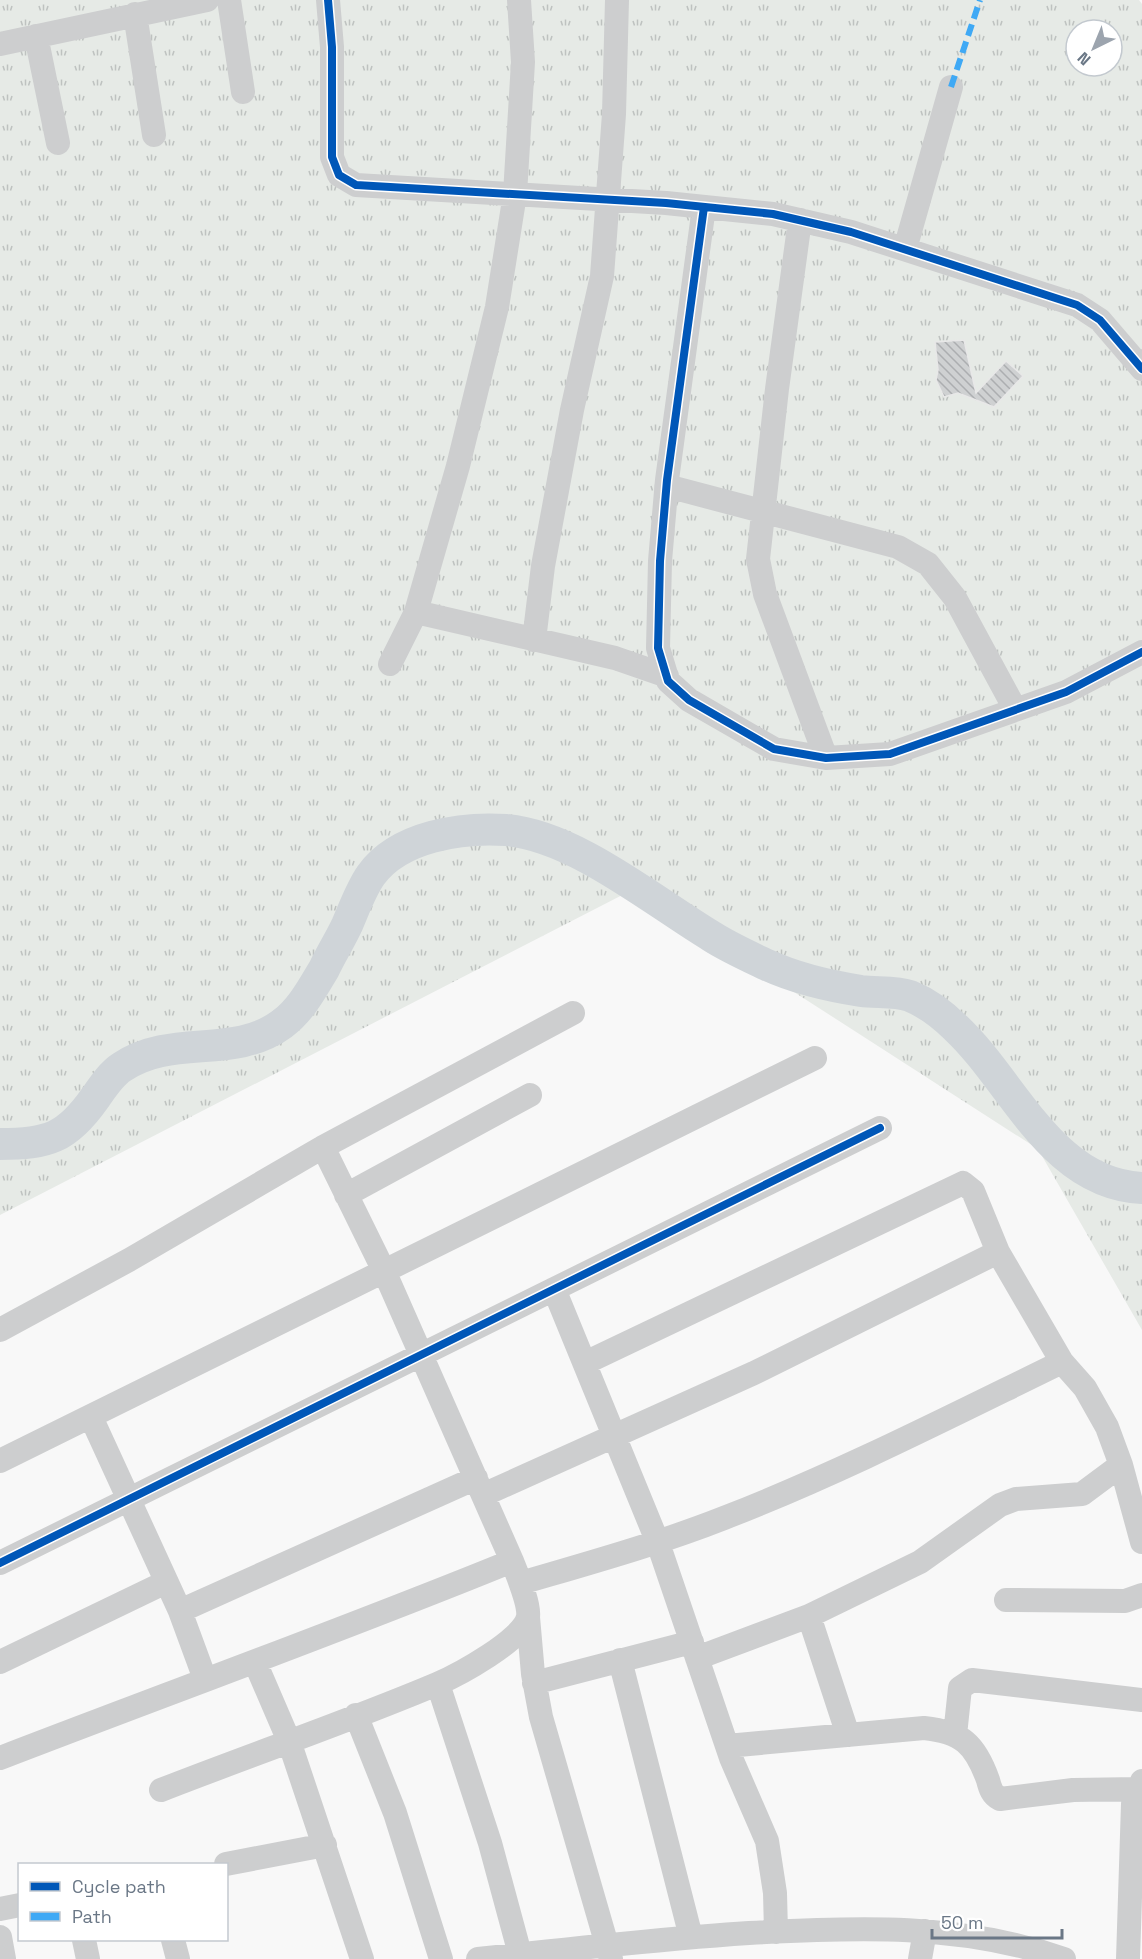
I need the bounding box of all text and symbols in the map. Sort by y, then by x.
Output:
north arrow [1064,18,1124,78]
text: N [1073,47,1095,70]
legend [18,1863,228,1941]
text: Cycle path [72,1875,166,1898]
scale bar [932,1902,1062,1940]
text: Path [72,1905,112,1928]
text: 50 m [941,1911,983,1934]

